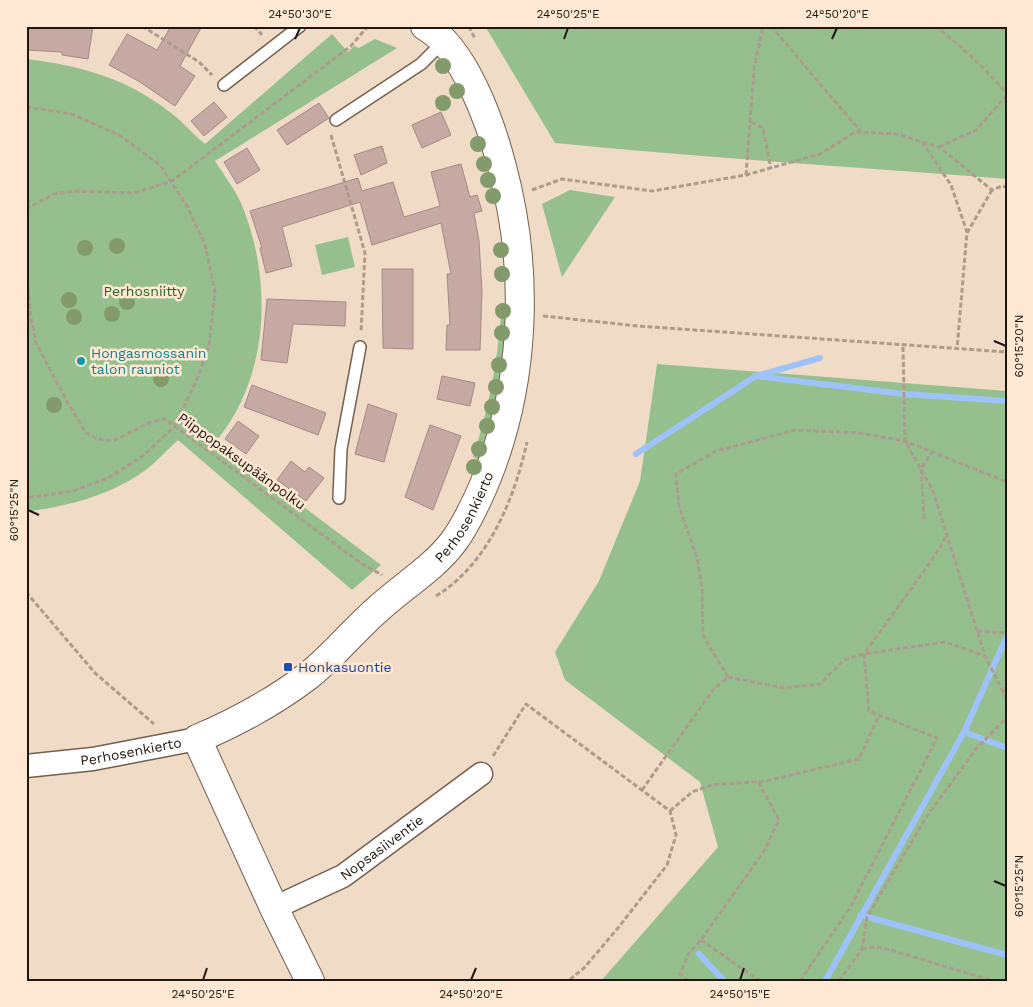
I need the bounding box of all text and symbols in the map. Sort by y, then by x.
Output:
text: 24°50'30"E [268,7,332,21]
text: 24°50'25"E [536,7,600,21]
text: 24°50'20"E [805,7,869,21]
park label: Perhosniitty [104,283,185,299]
text: 60°15'20"N [1012,315,1026,377]
place label: Hongasmossanin talon rauniot [91,345,206,377]
marker: Hongasmossanin talon rauniot [75,355,87,367]
street label: Piippopaksupäänpolku [175,409,309,513]
street label: Perhosenkierto [431,469,496,566]
text: 60°15'25"N [7,479,21,541]
place label: Honkasuontie [298,659,392,675]
marker: Honkasuontie [282,661,294,673]
street label: Perhosenkierto [79,734,183,768]
street label: Nopsasiiventie [337,812,426,883]
text: 60°15'25"N [1012,855,1026,917]
text: 24°50'25"E [171,987,235,1001]
text: 24°50'20"E [439,987,503,1001]
text: 24°50'15"E [710,987,771,1001]

